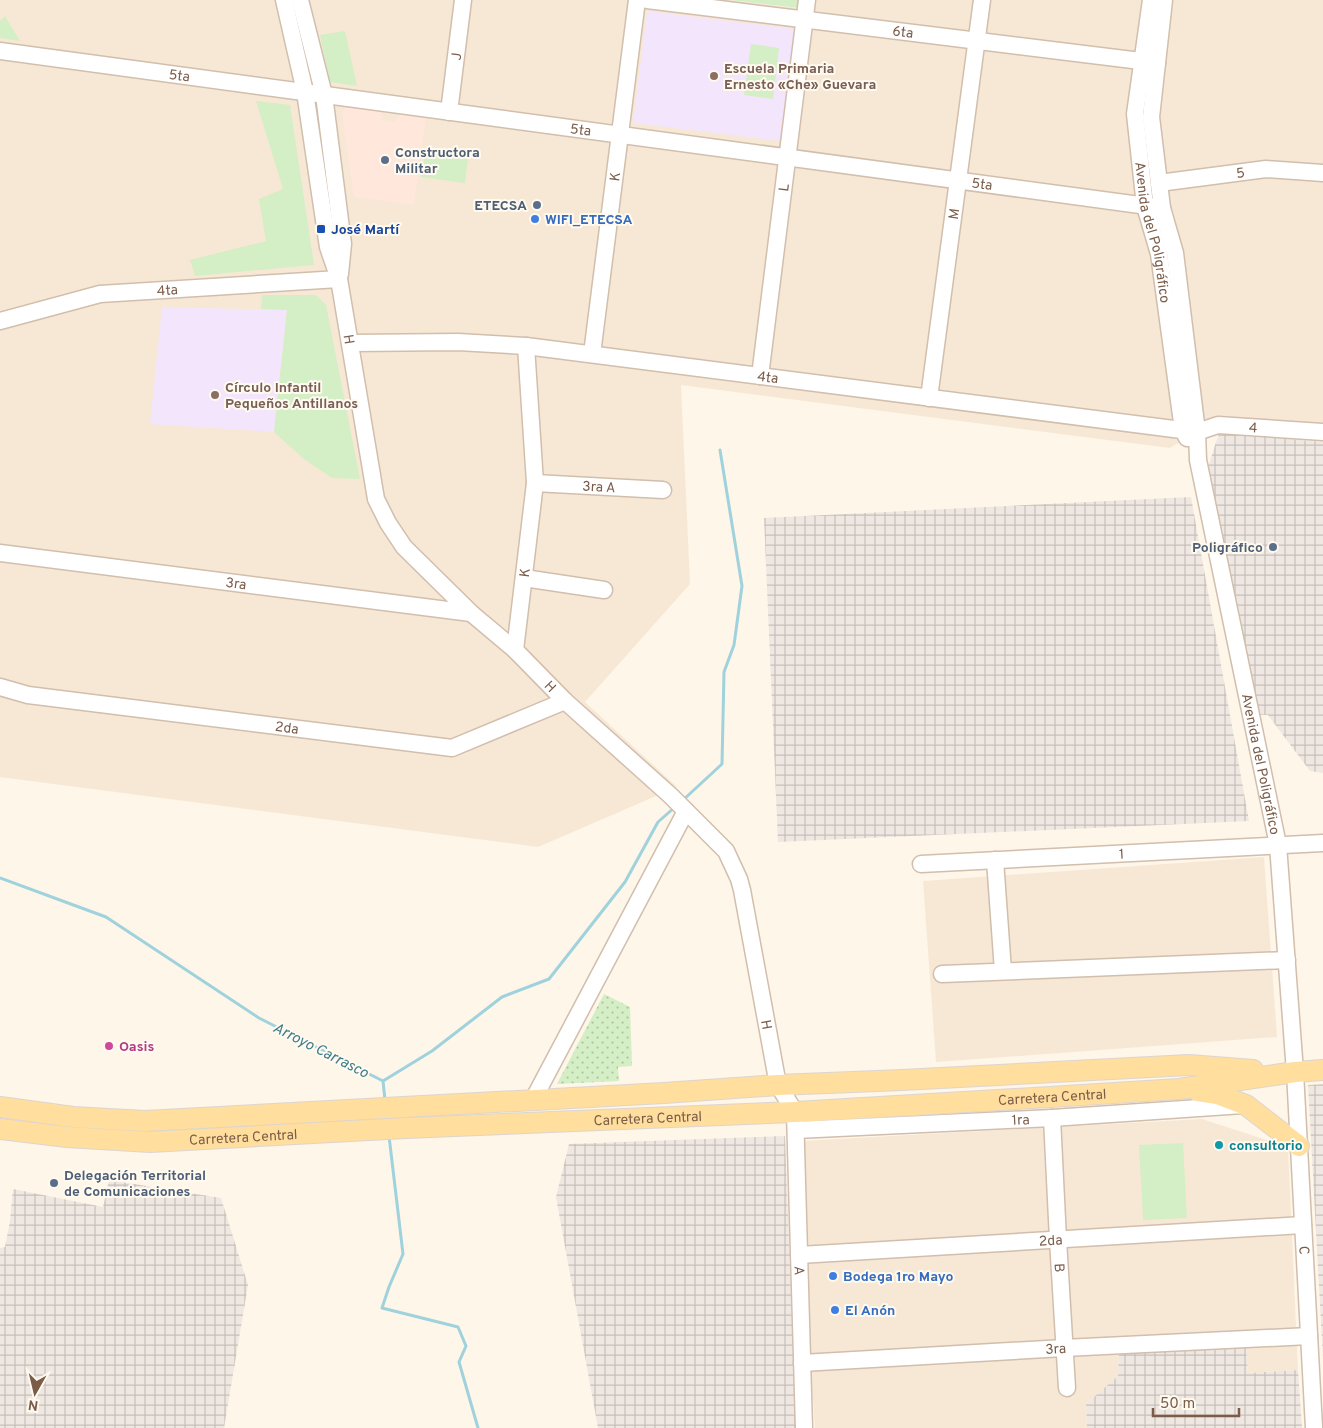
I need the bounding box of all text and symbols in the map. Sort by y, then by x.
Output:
street label: 6ta [891,23,914,43]
street label: J [449,52,466,61]
place label: Escuela Primaria Ernesto «Che» Guevara [724,61,876,94]
street label: 5ta [168,67,191,87]
marker: Escuela Primaria Ernesto «Che» Guevara [708,70,720,82]
street label: 5ta [569,121,592,141]
place label: Constructora Militar [395,145,480,178]
marker: Constructora Militar [379,154,391,166]
street label: Avenida del Poligráfico [1130,161,1173,304]
street label: 5 [1235,165,1246,183]
street label: K [607,171,625,182]
street label: 5ta [970,175,994,195]
street label: L [776,183,794,193]
place label: ETECSA [474,198,527,215]
marker: ETECSA [531,199,543,211]
street label: M [946,207,964,221]
place label: WIFI_ETECSA [545,212,633,229]
marker: WIFI_ETECSA [529,213,541,225]
place label: José Martí [331,222,400,239]
marker: José Martí [315,223,327,235]
street label: 4ta [156,282,179,300]
street label: H [338,333,357,346]
street label: 4ta [756,369,779,388]
place label: Círculo Infantil Pequeños Antillanos [225,380,358,413]
marker: Círculo Infantil Pequeños Antillanos [209,389,221,401]
street label: 4 [1248,420,1258,438]
street label: 3ra A [582,479,616,497]
place label: Poligráfico [1192,540,1263,557]
marker: Poligráfico [1267,541,1279,553]
street label: K [517,567,535,578]
street label: 3ra [224,575,247,594]
street label: H [540,678,559,697]
street label: Avenida del Poligráfico [1237,692,1283,837]
street label: 2da [274,719,300,739]
street label: 1 [1119,846,1125,864]
water label: Arroyo Carrasco [269,1019,371,1084]
street label: H [756,1019,775,1031]
place label: Oasis [119,1039,155,1056]
marker: Oasis [103,1040,115,1052]
street label: Carretera Central [998,1087,1107,1110]
street label: Carretera Central [593,1109,702,1130]
street label: 1ra [1012,1112,1030,1130]
street label: Carretera Central [189,1127,298,1150]
place label: consultorio [1229,1138,1303,1155]
marker: consultorio [1213,1139,1225,1151]
place label: Delegación Territorial de Comunicaciones [64,1168,206,1201]
marker: Delegación Territorial de Comunicaciones [48,1177,60,1189]
street label: 2da [1038,1232,1063,1251]
street label: C [1294,1245,1312,1255]
street label: B [1049,1263,1067,1273]
street label: A [789,1266,807,1276]
place label: Bodega 1ro Mayo [843,1269,954,1286]
marker: Bodega 1ro Mayo [827,1270,839,1282]
place label: El Anón [845,1303,895,1320]
marker: El Anón [829,1304,841,1316]
street label: 3ra [1045,1341,1067,1359]
north arrow [10,1368,60,1418]
scale bar [1153,1386,1239,1418]
text: N [27,1395,40,1414]
text: 50 m [1160,1395,1195,1414]

